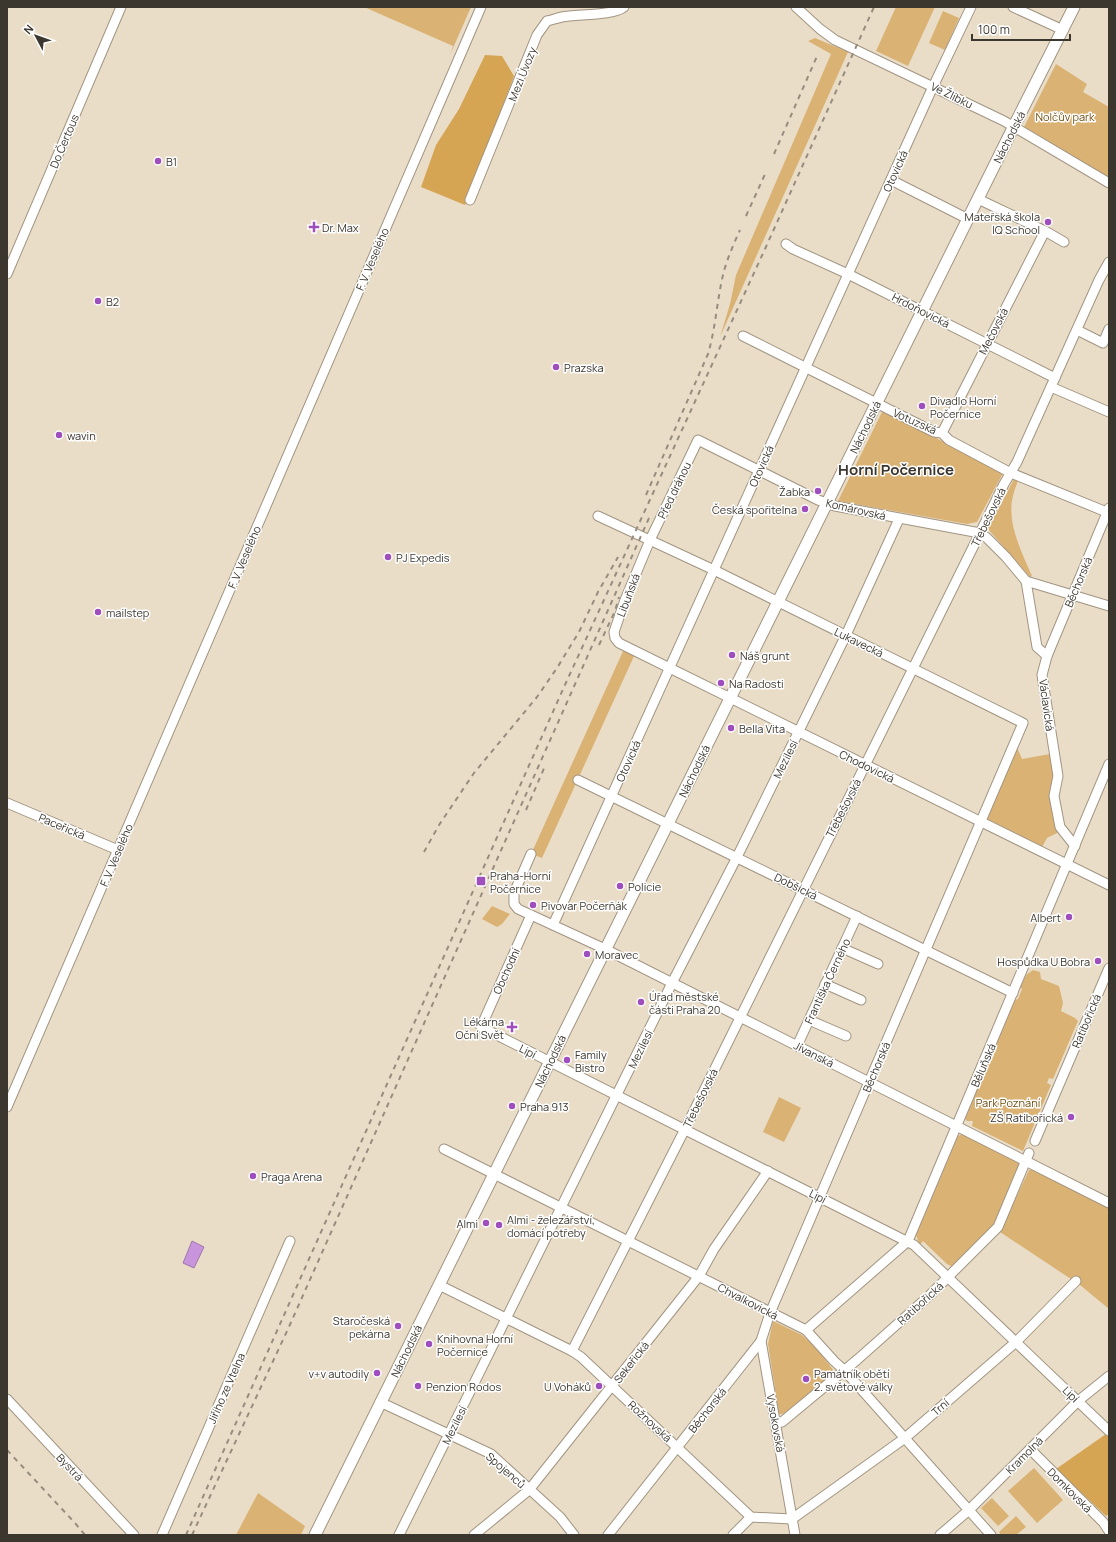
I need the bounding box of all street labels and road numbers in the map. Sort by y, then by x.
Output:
street label: Mezi Úvozy [504,45,540,103]
street label: Ve Žlíbku [928,78,976,112]
street label: Náchodská [989,108,1029,166]
street label: Do Čertous [46,111,82,170]
street label: Otovická [879,148,911,194]
street label: F. V. Veselého [352,225,392,293]
street label: Hrdoňovická [890,289,952,331]
street label: Mečovská [975,305,1011,357]
street label: Náchodská [846,398,884,456]
street label: Votuzská [891,405,939,437]
street label: Otovická [745,443,777,489]
street label: Před dráhou [654,459,694,521]
street label: Třebešovská [967,485,1009,549]
street label: Komárovská [825,495,887,523]
street label: F. V. Veselého [224,523,264,591]
street label: Běchorská [1061,554,1095,610]
street label: Libuňská [613,571,643,619]
street label: Lukavecká [832,624,886,660]
street label: Václavická [1036,678,1058,732]
street label: Mezilesí [769,737,801,781]
street label: Otovická [612,738,644,784]
street label: Náchodská [675,742,713,800]
street label: Chodovická [837,746,897,786]
street label: Třebešovská [822,776,864,840]
street label: Paceřická [36,810,88,842]
street label: F. V. Veselého [96,821,136,889]
street label: Dobšická [772,869,820,903]
street label: Františka Černého [801,935,854,1026]
street label: Obchodní [489,945,523,997]
street label: Ratibořická [1068,992,1104,1050]
street label: Mezilesí [624,1027,656,1071]
street label: Náchodská [531,1032,569,1090]
street label: Jívanská [791,1038,837,1070]
street label: Běchorská [859,1039,893,1095]
street label: Lipí [517,1040,539,1062]
street label: Běluňská [967,1041,999,1089]
street label: Třebešovská [679,1066,721,1130]
street label: Lipí [807,1185,829,1207]
street label: Ratibořická [894,1278,946,1328]
street label: Chvalkovická [715,1279,781,1323]
street label: Náchodská [387,1322,425,1380]
street label: Sekeřická [610,1338,652,1386]
street label: Jiřího ze Vtelna [204,1350,248,1426]
street label: Lipí [1060,1383,1083,1406]
street label: Běchorská [685,1384,729,1436]
street label: Vysokovská [763,1393,789,1453]
street label: Trní [928,1395,952,1419]
street label: Rožnovská [625,1397,675,1445]
street label: Mezilesí [438,1403,470,1447]
street label: Kramolná [1002,1433,1046,1477]
street label: Spojenců [483,1449,529,1491]
street label: Bystrá [53,1450,87,1484]
street label: Domkovská [1044,1464,1096,1516]

